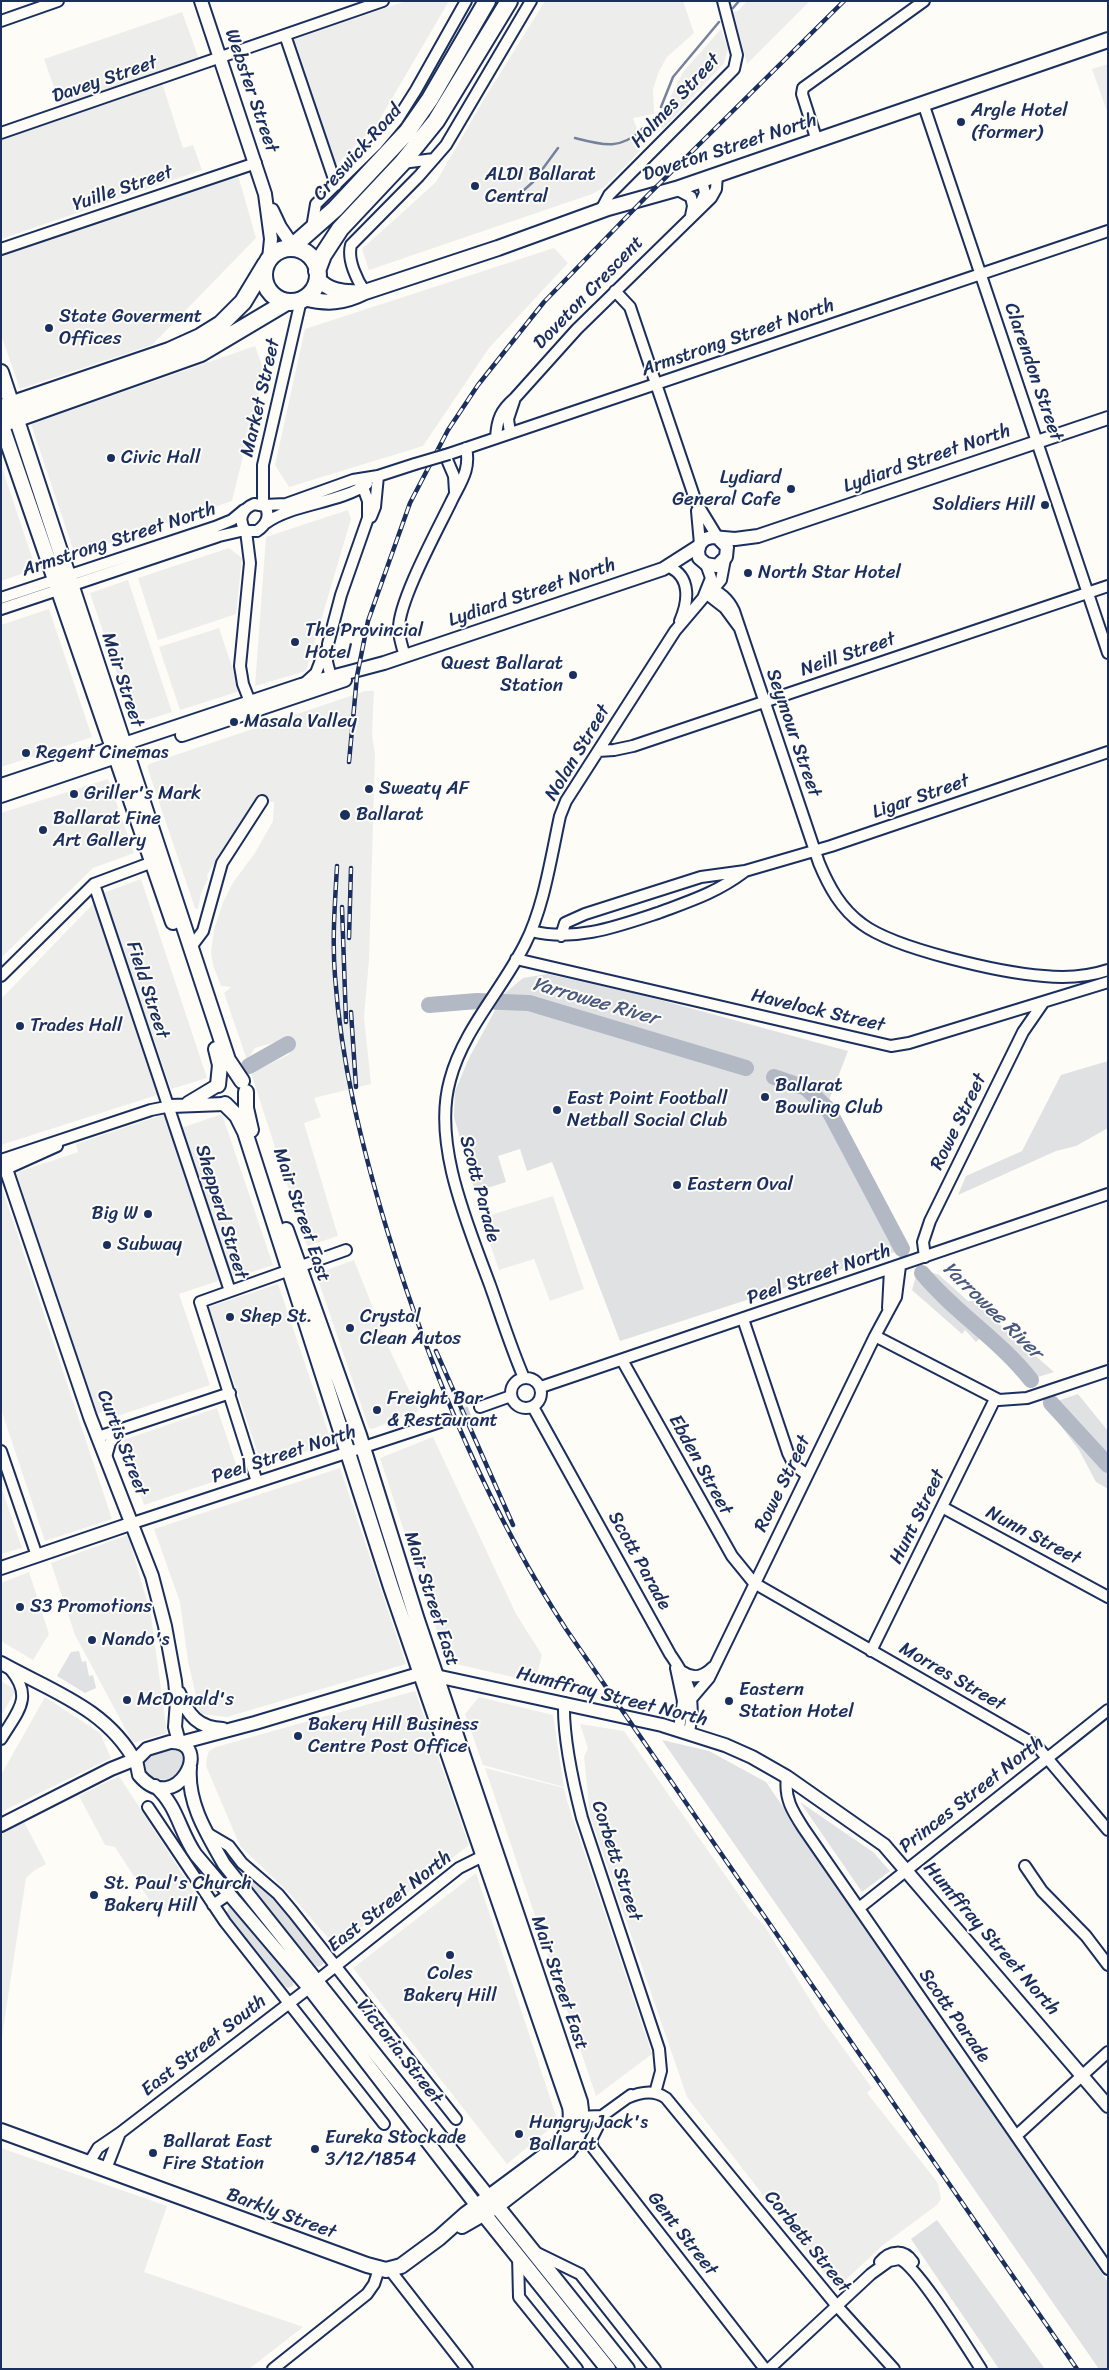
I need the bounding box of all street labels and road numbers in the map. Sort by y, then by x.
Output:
street label: Webster Street [219,26,283,156]
street label: Holmes Street [626,49,726,153]
street label: Davey Street [50,51,160,109]
street label: Creswick Road [309,100,407,206]
street label: Doveton Street North [640,109,820,187]
street label: Yuille Street [70,161,176,217]
street label: Doveton Crescent [529,232,649,354]
street label: Armstrong Street North [639,294,837,382]
street label: Clarendon Street [999,300,1067,444]
street label: Market Street [236,337,286,459]
street label: Lydiard Street North [840,420,1014,498]
street label: Armstrong Street North [19,498,219,582]
street label: Lydiard Street North [445,554,619,632]
street label: Neill Street [797,628,899,682]
street label: Mair Street [96,630,148,730]
street label: Seymour Street [760,666,826,800]
street label: Nolan Street [540,701,616,805]
street label: Ligar Street [869,770,973,824]
street label: Field Street [121,938,173,1042]
street label: Havelock Street [749,985,887,1037]
street label: Rowe Street [926,1070,992,1174]
street label: Scott Parade [454,1133,504,1245]
street label: Shepperd Street [190,1142,252,1282]
street label: Mair Street East [267,1145,335,1285]
street label: Peel Street North [744,1240,894,1310]
street label: Curtis Street [91,1387,153,1499]
street label: Ebden Street [663,1411,737,1519]
street label: Peel Street North [209,1421,359,1489]
street label: Rowe Street [750,1432,816,1536]
street label: Hunt Street [885,1466,951,1568]
street label: Nunn Street [982,1502,1084,1570]
street label: Scott Parade [603,1508,675,1614]
street label: Mair Street East [398,1529,464,1669]
street label: Morres Street [895,1638,1009,1716]
street label: Humffray Street North [514,1662,710,1732]
street label: Princes Street North [895,1732,1049,1858]
street label: Corbett Street [586,1798,646,1924]
street label: East Street North [323,1847,457,1957]
street label: Humffray Street North [918,1858,1064,2020]
street label: Mair Street East [525,1913,593,2053]
street label: Scott Parade [913,1965,995,2067]
street label: East Street South [137,1990,271,2102]
street label: Victoria Street [351,1995,447,2109]
street label: Barkly Street [223,2184,339,2244]
street label: Corbett Street [759,2186,855,2298]
street label: Gent Street [642,2187,722,2281]

